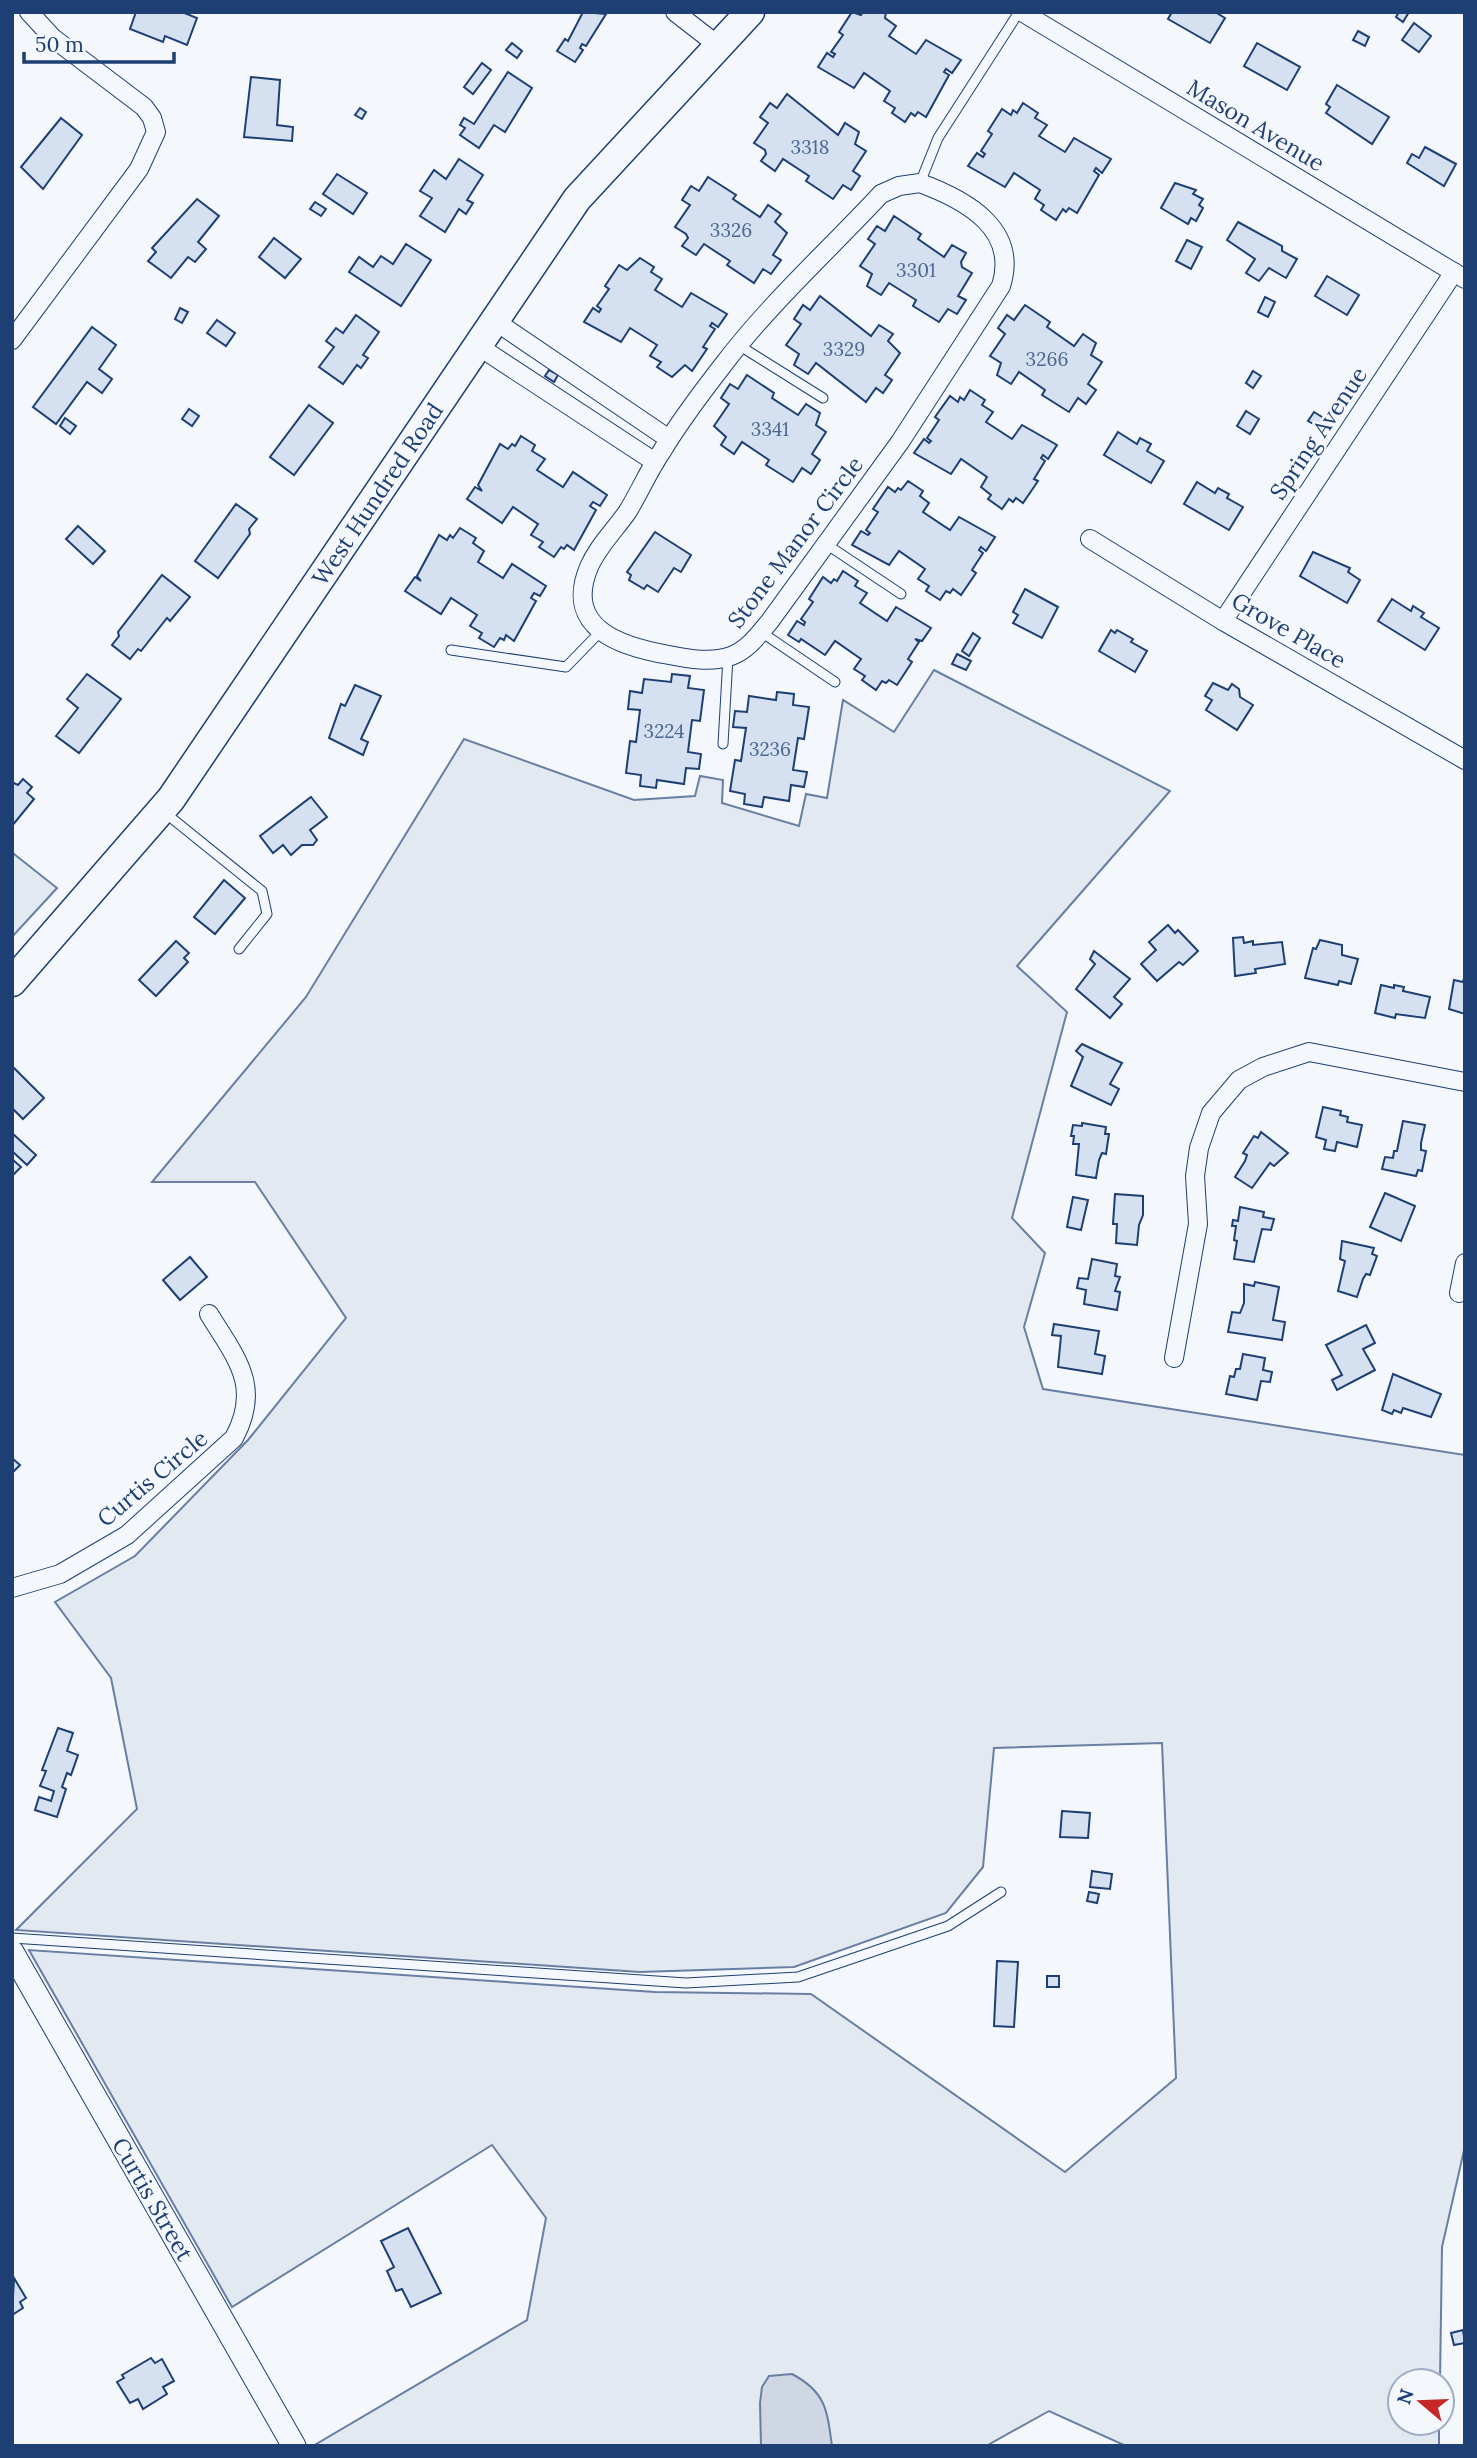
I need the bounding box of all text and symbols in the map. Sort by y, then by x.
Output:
scale bar [24,21,175,65]
text: 50 m [35,31,84,58]
street label: Mason Avenue [1182,73,1330,177]
house number: 3318 [791,135,829,159]
house number: 3326 [710,218,752,242]
house number: 3301 [896,258,936,282]
house number: 3329 [823,337,865,361]
house number: 3266 [1026,347,1068,371]
street label: Spring Avenue [1263,361,1373,505]
street label: West Hundred Road [305,397,449,591]
house number: 3341 [751,417,789,441]
street label: Stone Manor Circle [721,450,869,634]
street label: Grove Place [1227,586,1351,674]
house number: 3224 [644,719,684,743]
house number: 3236 [749,737,791,761]
street label: Curtis Circle [91,1423,213,1533]
street label: Curtis Street [106,2132,200,2266]
north arrow [1386,2367,1456,2437]
text: N [1391,2385,1419,2407]

